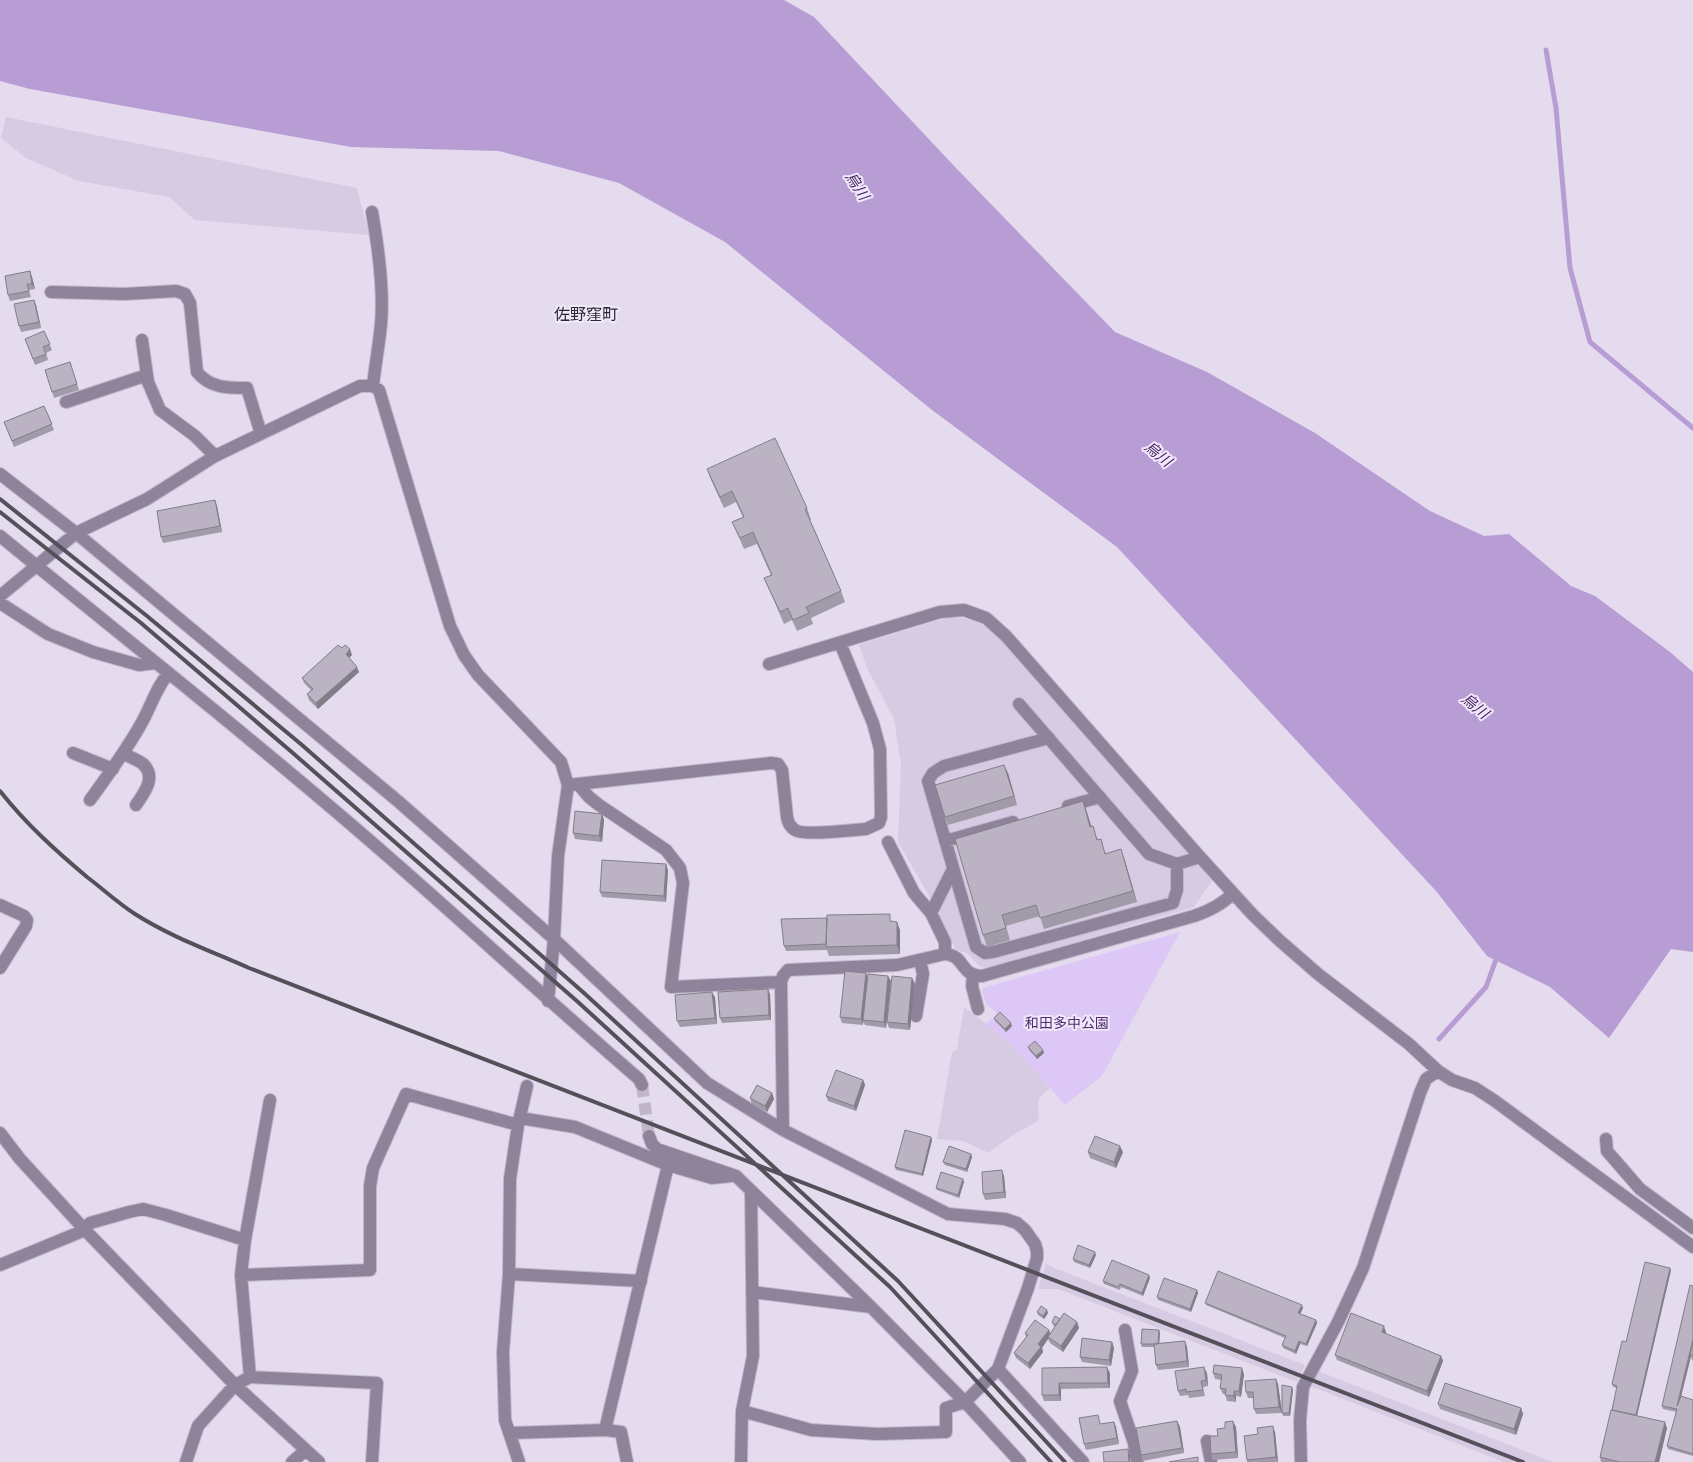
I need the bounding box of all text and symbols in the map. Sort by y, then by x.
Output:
water label: 烏川 [841,168,875,205]
district label: 佐野窪町 [554,304,618,324]
water label: 烏川 [1141,437,1177,472]
water label: 烏川 [1458,689,1494,724]
park label: 和田多中公園 [1025,1014,1109,1032]

